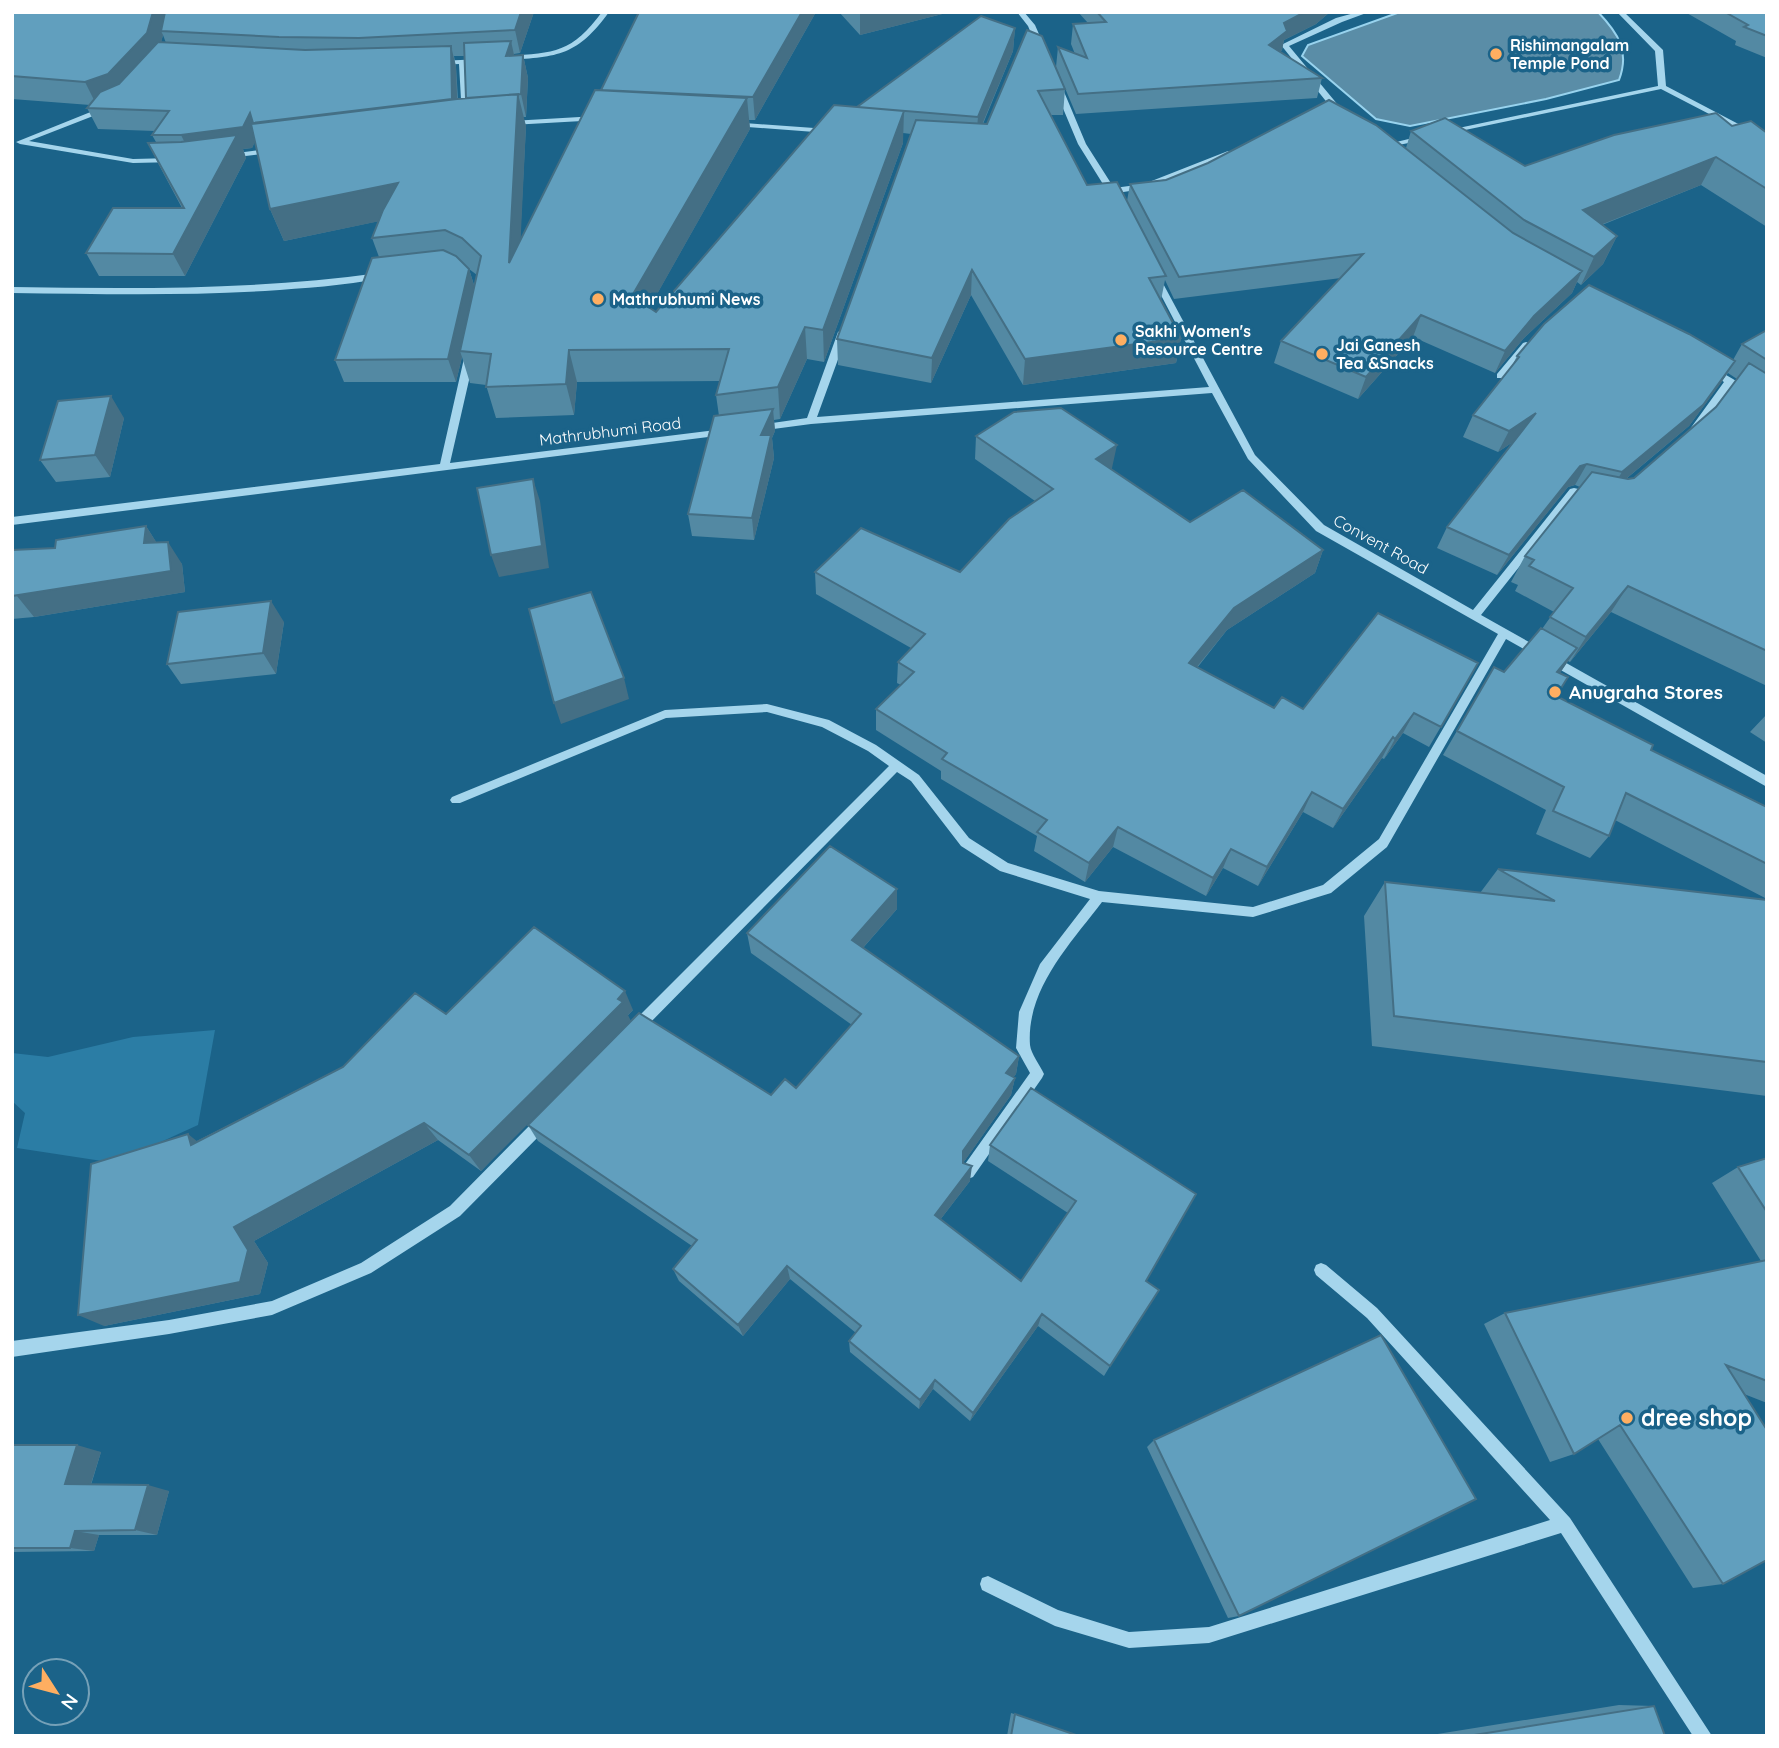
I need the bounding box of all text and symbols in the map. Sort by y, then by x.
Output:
place label: Rishimangalam Temple Pond [1510,35,1629,73]
marker: Rishimangalam Temple Pond [1488,46,1504,62]
place label: Mathrubhumi News [612,289,761,309]
marker: Mathrubhumi News [590,291,606,307]
place label: Sakhi Women's Resource Centre [1135,321,1263,359]
marker: Sakhi Women's Resource Centre [1113,332,1129,348]
place label: Jai Ganesh Tea &Snacks [1336,335,1434,373]
marker: Jai Ganesh Tea &Snacks [1314,346,1330,362]
street label: Mathrubhumi Road [538,412,682,450]
street label: Convent Road [1330,510,1432,578]
place label: Anugraha Stores [1569,680,1723,704]
marker: Anugraha Stores [1547,684,1563,700]
place label: dree shop [1641,1403,1752,1432]
marker: dree shop [1619,1410,1635,1426]
north arrow [21,1657,91,1727]
text: N [56,1689,84,1715]

